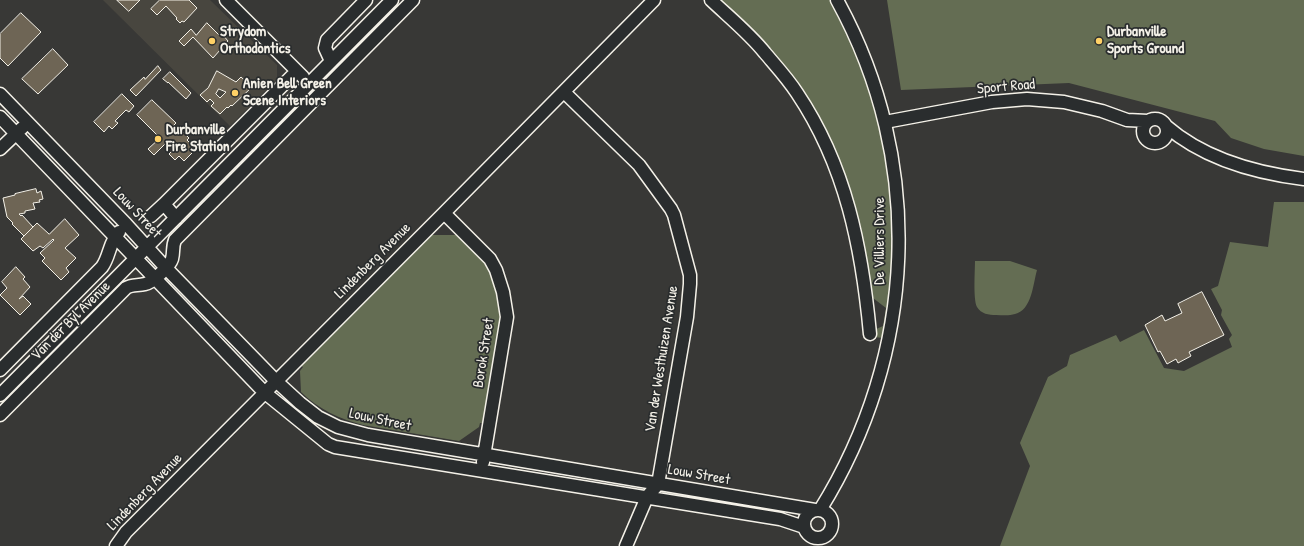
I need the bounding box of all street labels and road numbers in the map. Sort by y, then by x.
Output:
street label: Sport Road [976,75,1036,99]
street label: Louw Street [109,184,165,242]
street label: De Villiers Drive [871,197,889,285]
street label: Lindenberg Avenue [331,219,415,303]
street label: Van der Byl Avenue [28,278,114,364]
street label: Van der Westhuizen Avenue [642,284,682,434]
street label: Borok Street [470,317,498,389]
street label: Louw Street [347,405,413,435]
street label: Lindenberg Avenue [104,450,186,534]
street label: Louw Street [666,461,732,489]

